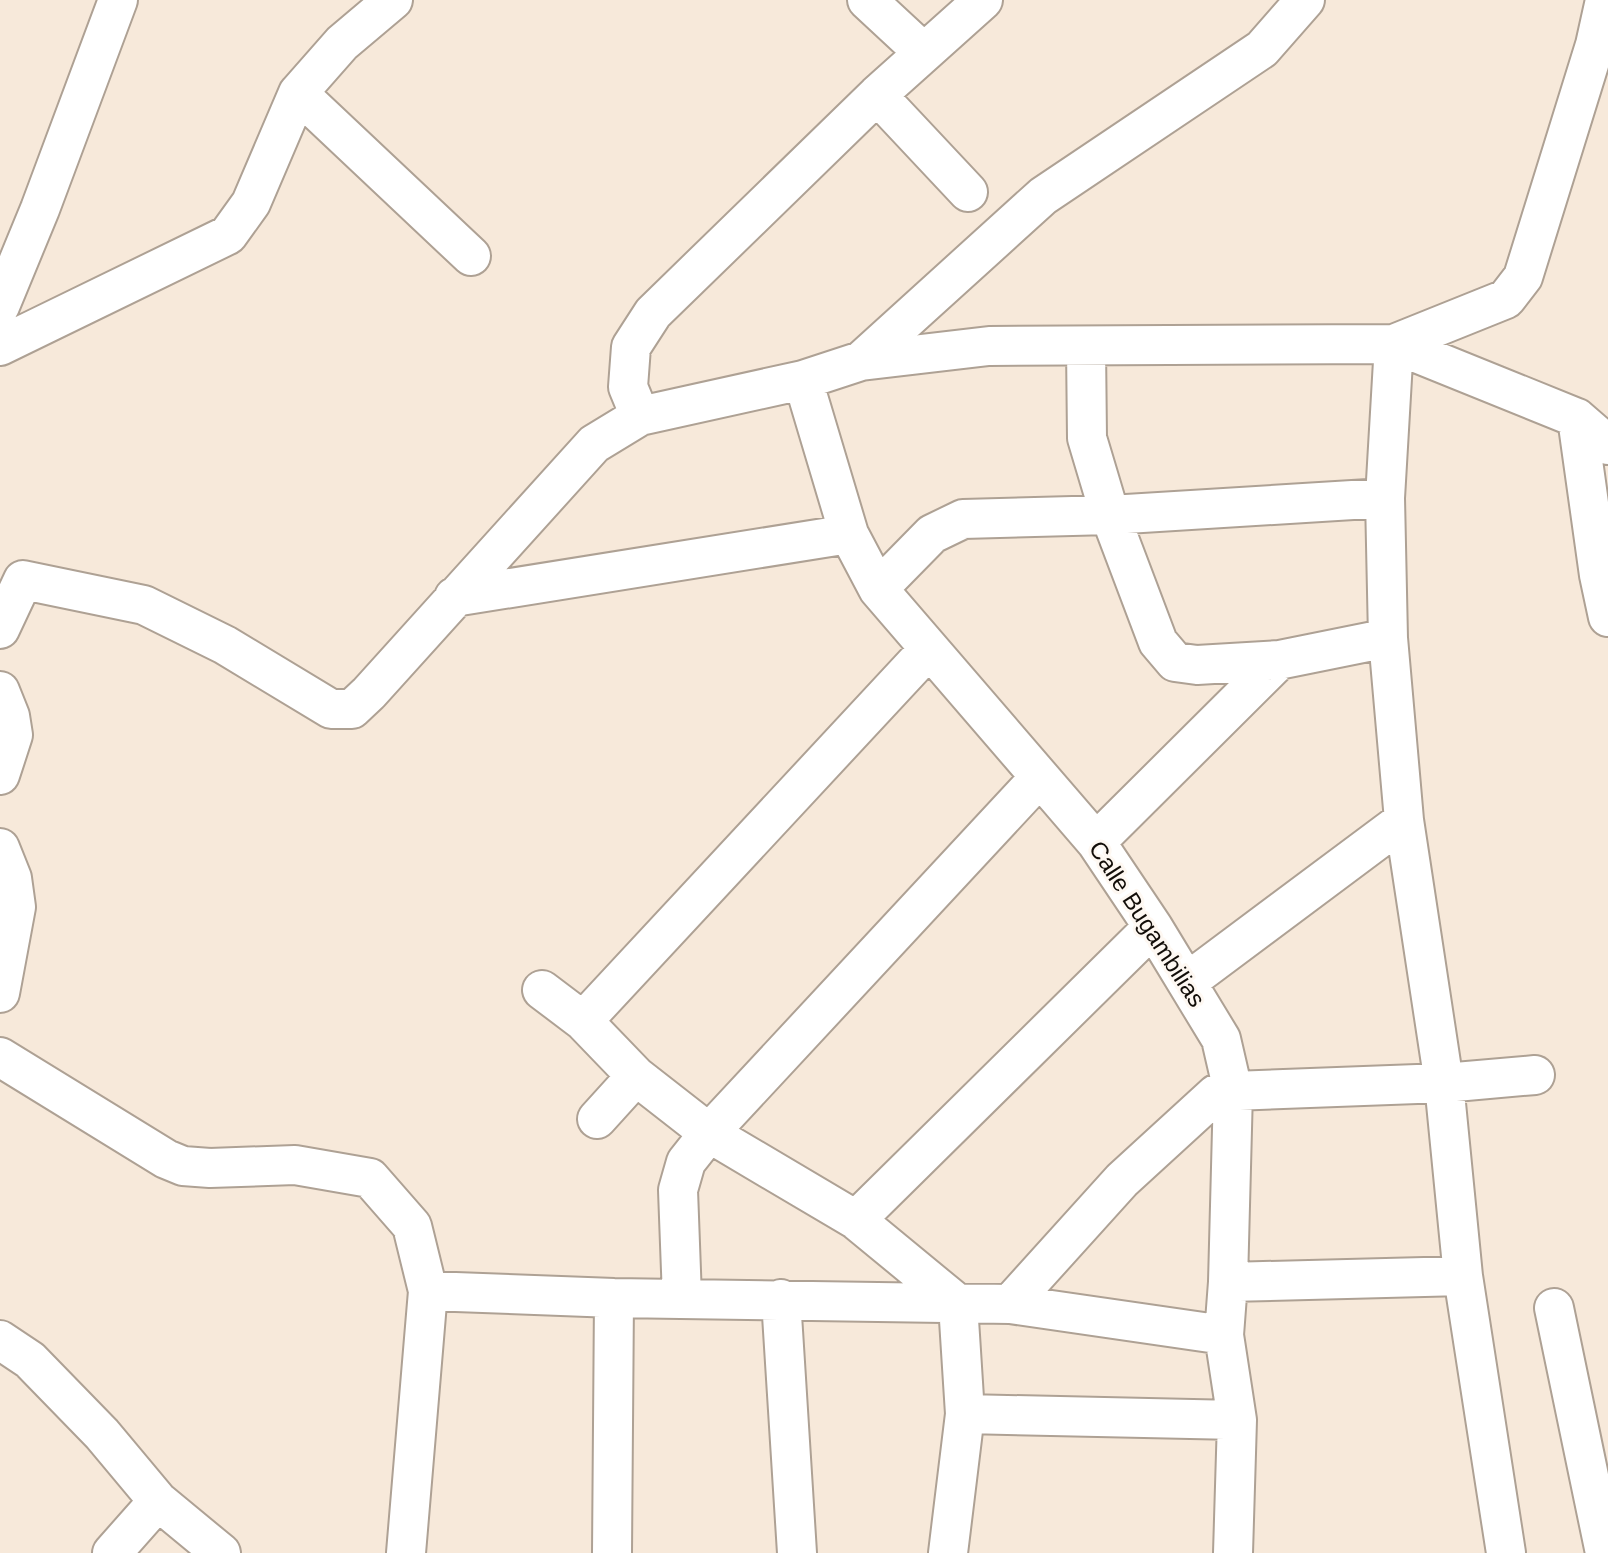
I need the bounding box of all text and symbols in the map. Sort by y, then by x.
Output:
street label: Calle Bugambilias [1084,836,1211,1012]

